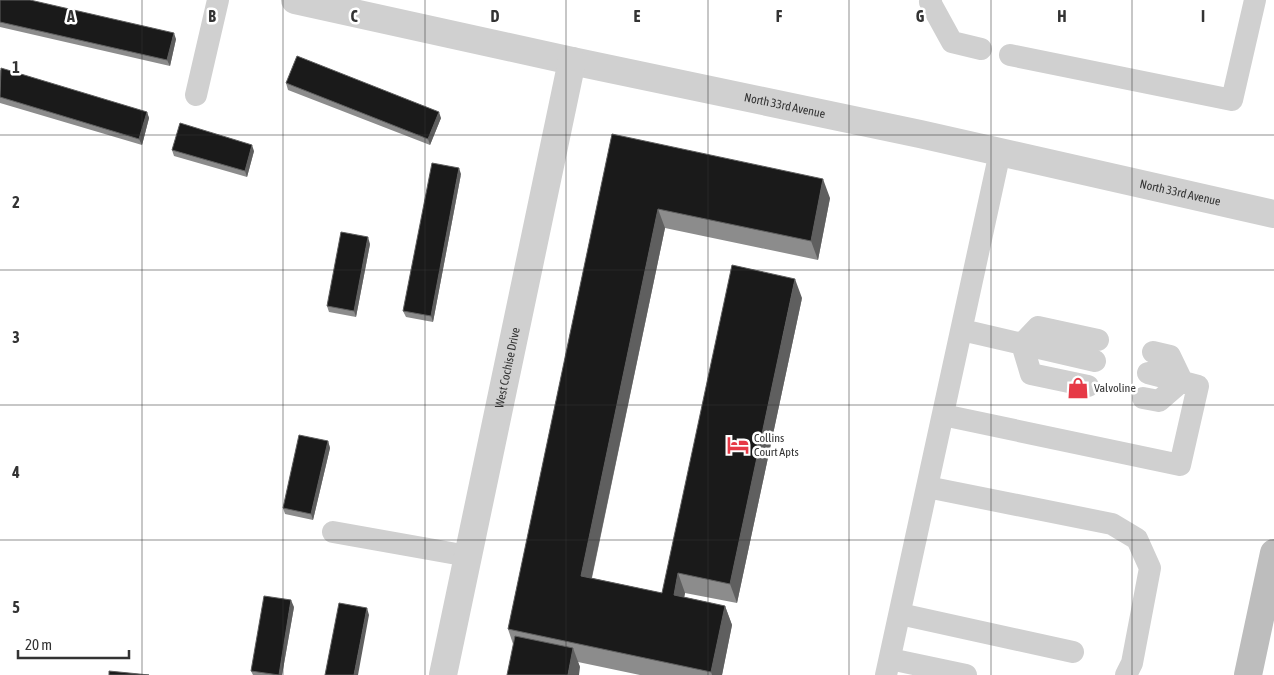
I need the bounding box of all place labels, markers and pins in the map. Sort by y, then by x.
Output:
shop icon: Valvoline [1065,375,1091,401]
place label: Valvoline [1094,381,1136,395]
place label: Collins Court Apts [754,431,799,459]
hotel icon: Collins Court Apts [725,432,751,458]

